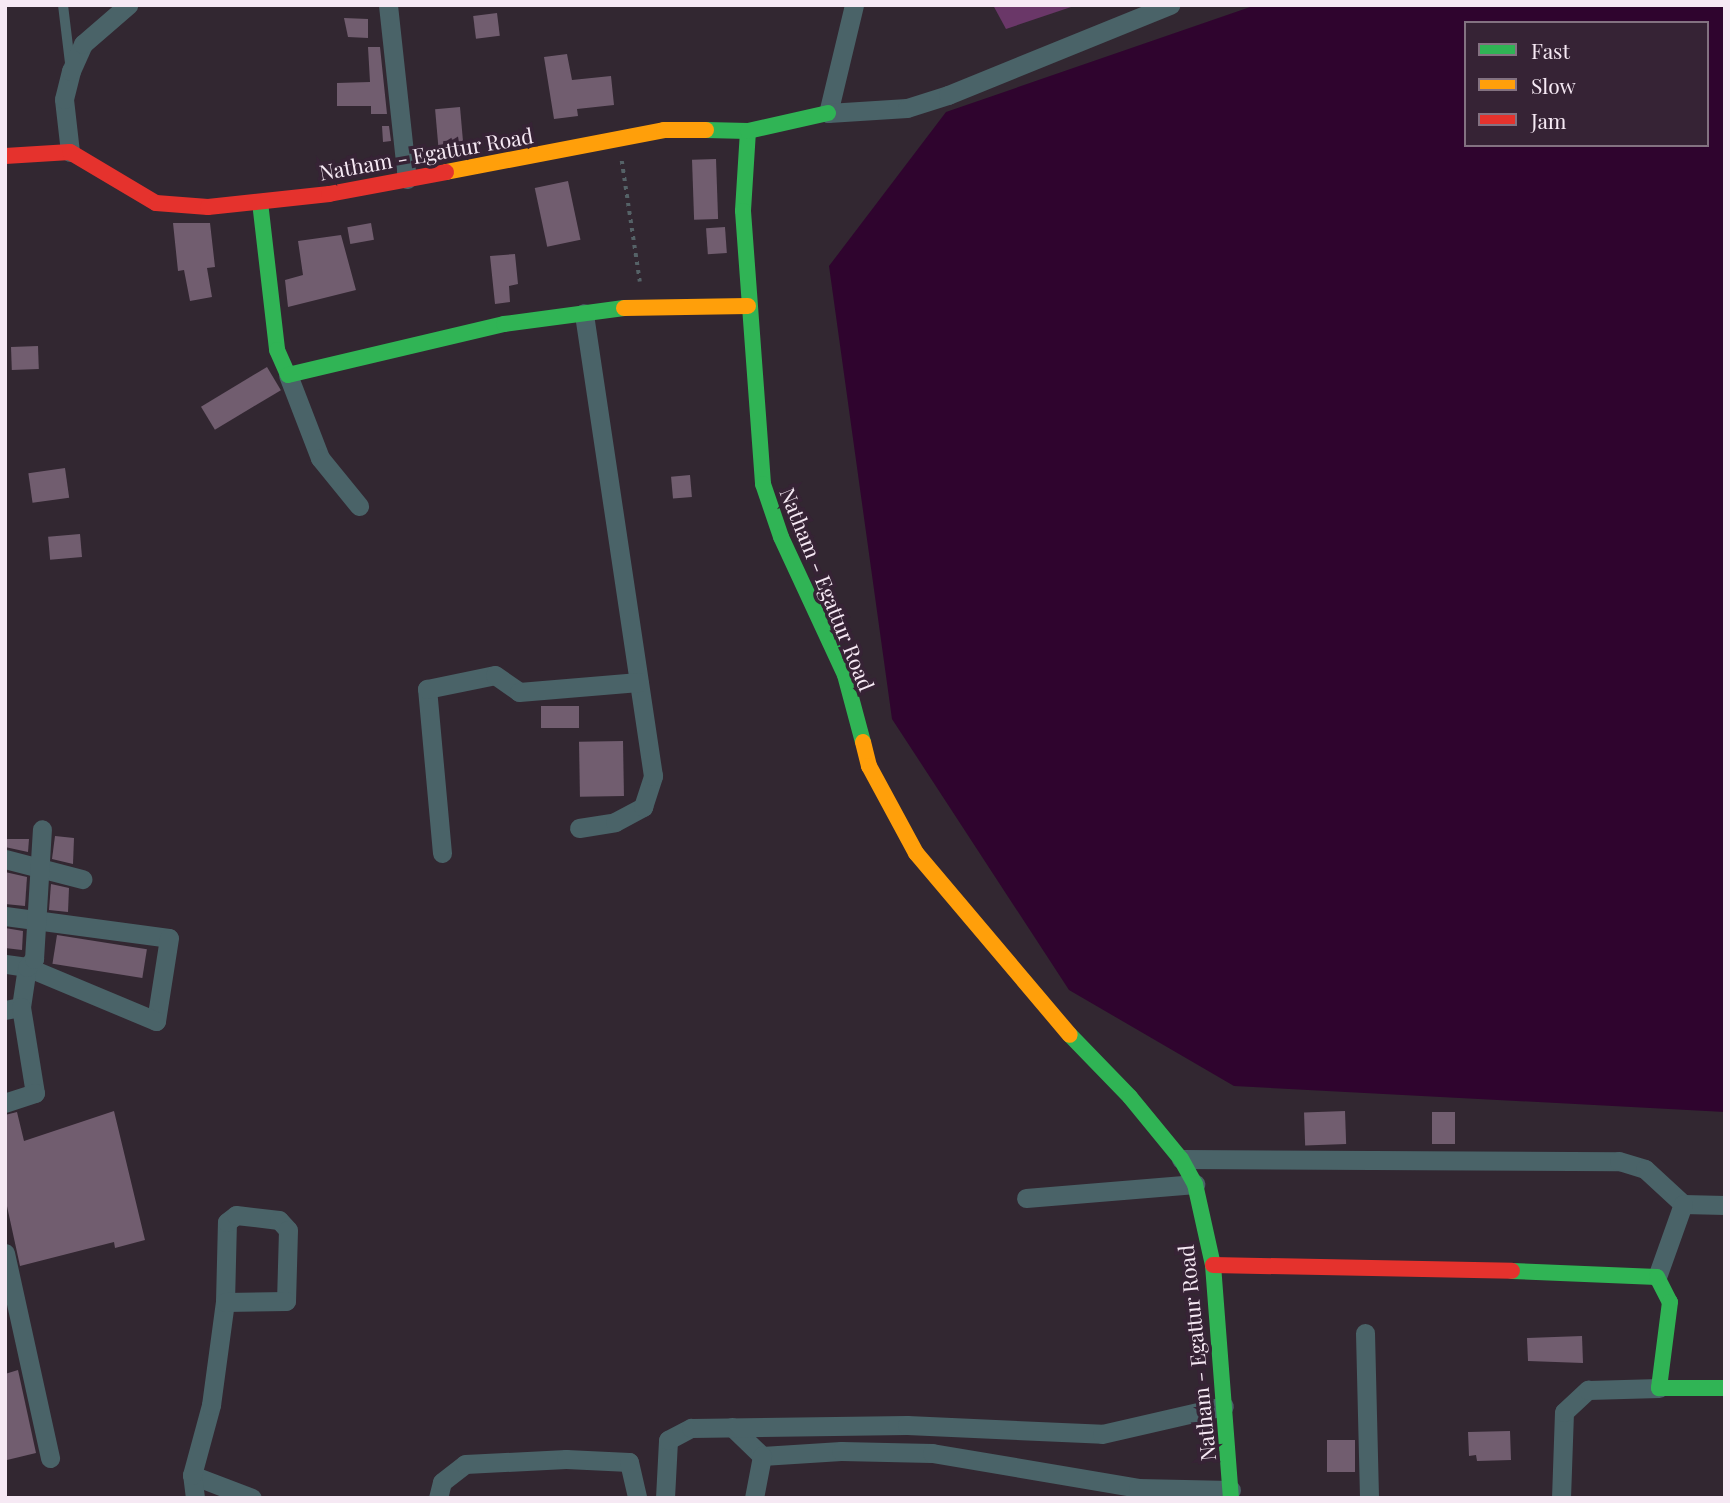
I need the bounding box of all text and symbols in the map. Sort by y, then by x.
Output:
legend [1464,21,1709,147]
text: Fast [1531,36,1570,64]
text: Slow [1531,71,1576,99]
text: Jam [1531,106,1567,134]
street label: Natham - Egattur Road [317,122,535,184]
street label: Natham - Egattur Road [776,484,880,694]
street label: Natham - Egattur Road [1172,1244,1220,1462]

